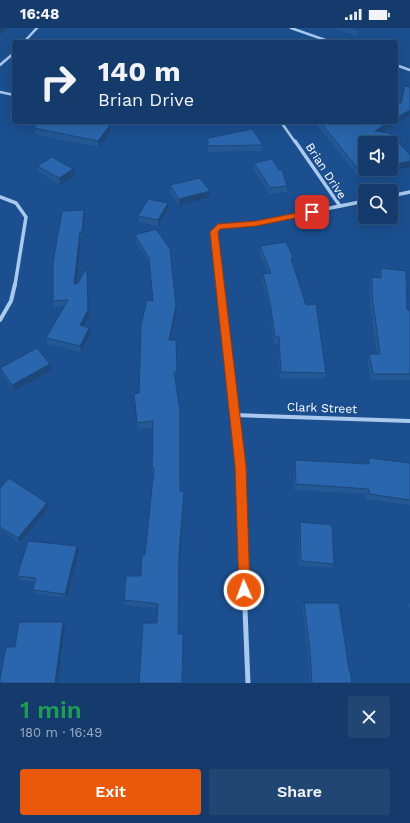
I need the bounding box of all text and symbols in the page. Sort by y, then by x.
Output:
text: 16:48 [20,5,59,23]
text: 140 m [98,55,181,88]
icon: right [32,56,84,108]
text: Brian Drive [98,89,194,110]
map controls [358,136,398,224]
button: sound [358,136,398,176]
street label: Brian Drive [303,140,349,202]
button: search [358,184,398,224]
pin [295,195,329,229]
icon: arrive [301,201,323,223]
street label: Clark Street [287,400,357,416]
position arrow [223,569,265,611]
text: 1 min [20,696,82,724]
button: close [348,696,390,738]
text: 180 m · 16:49 [20,725,102,740]
button: Exit [20,769,201,815]
button: Share [209,769,390,815]

